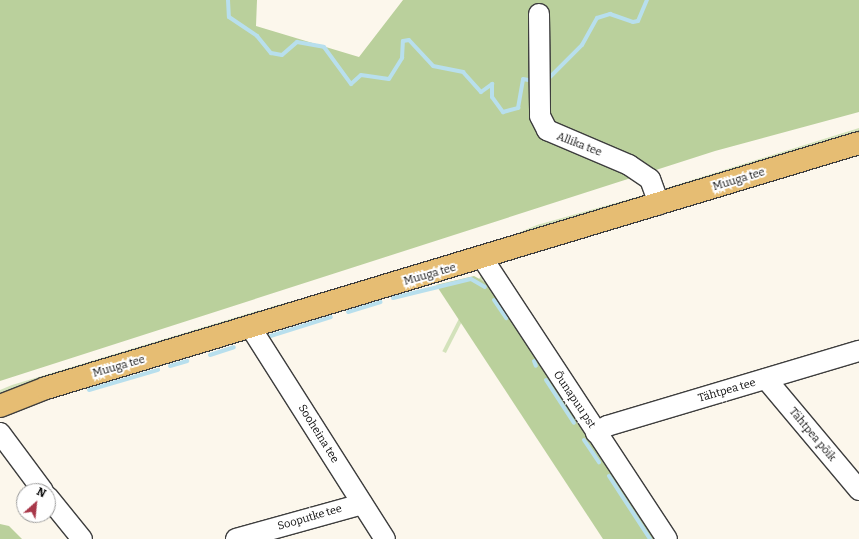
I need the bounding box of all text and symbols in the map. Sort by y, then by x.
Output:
street label: Allika tee [555,130,603,160]
street label: Muuga tee [711,166,767,194]
street label: Muuga tee [402,261,458,289]
street label: Muuga tee [91,353,147,381]
street label: Õunapuu pst [550,369,598,431]
street label: Tähtpea tee [697,376,757,406]
street label: Sooheina tee [295,402,341,466]
street label: Tähtpea põik [786,406,838,464]
north arrow [16,483,56,523]
text: N [34,485,48,500]
street label: Sooputke tee [276,503,344,533]

